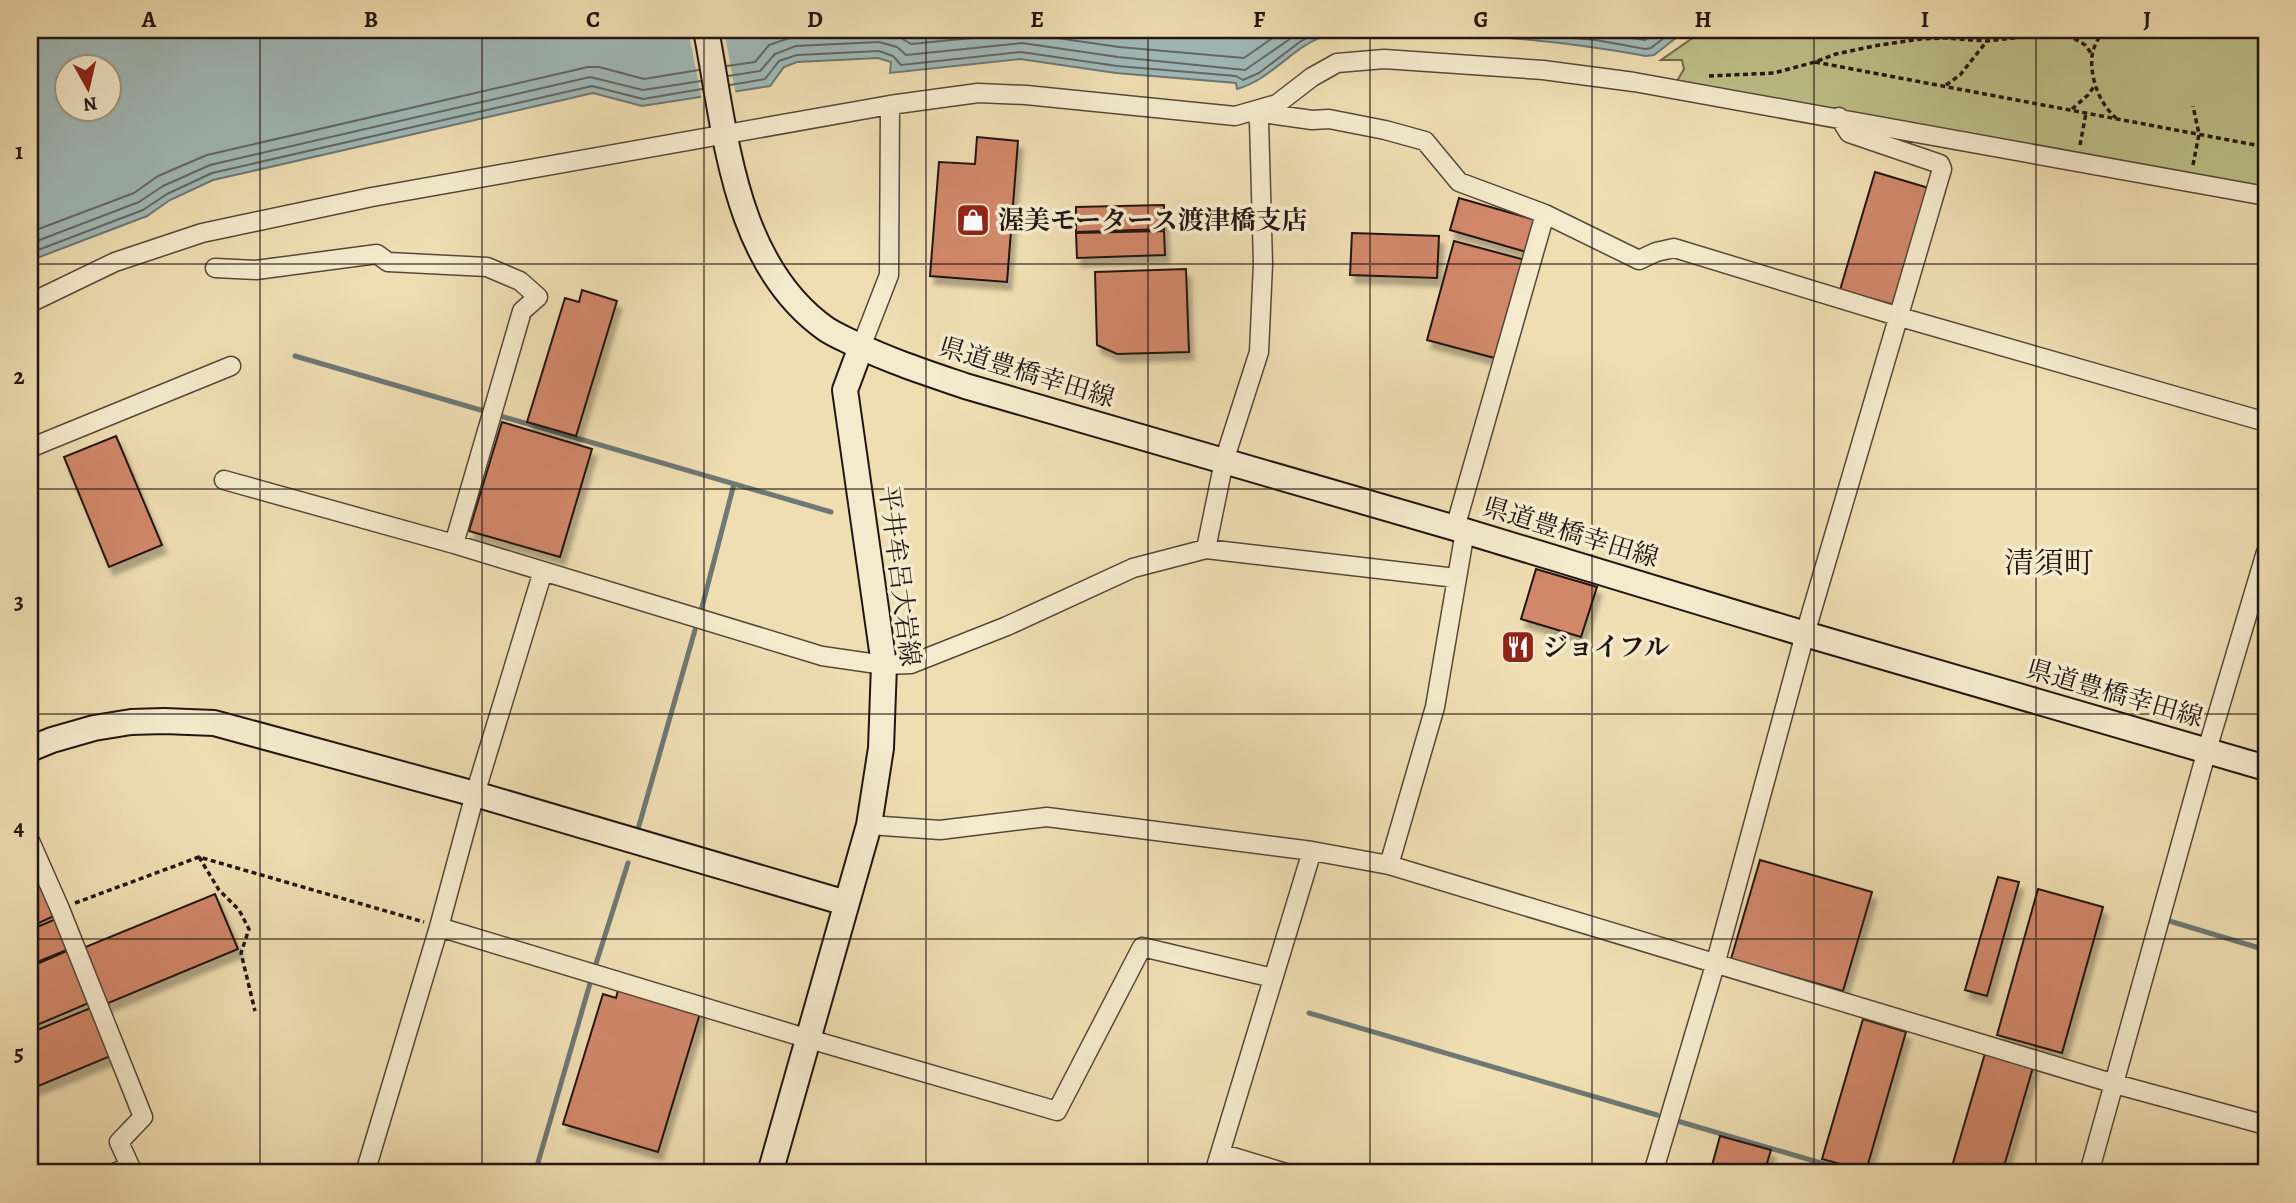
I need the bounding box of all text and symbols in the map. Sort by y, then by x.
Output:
text: A [141,4,157,35]
text: B [364,4,378,35]
text: C [586,4,600,35]
text: D [807,4,823,35]
text: E [1030,4,1044,35]
text: F [1253,4,1266,35]
text: G [1473,4,1489,35]
text: H [1694,4,1712,35]
text: I [1921,4,1929,35]
text: J [2143,4,2151,35]
north arrow [52,52,122,122]
text: N [81,90,99,118]
text: 1 [15,136,23,167]
shop icon: 渥美モータース渡津橋支店 [954,201,992,239]
place label: 渥美モータース渡津橋支店 [998,203,1308,238]
street label: 県道豊橋幸田線 [935,329,1119,416]
text: 2 [13,361,25,392]
street label: 平井牟呂大岩線 [871,484,928,669]
street label: 県道豊橋幸田線 [1479,489,1663,576]
district label: 清須町 [2004,543,2094,583]
text: 3 [14,586,24,617]
restaurant icon: ジョイフル [1499,628,1537,666]
place label: ジョイフル [1542,630,1670,665]
street label: 県道豊橋幸田線 [2023,652,2207,735]
text: 4 [14,812,25,843]
text: 5 [14,1037,24,1068]

